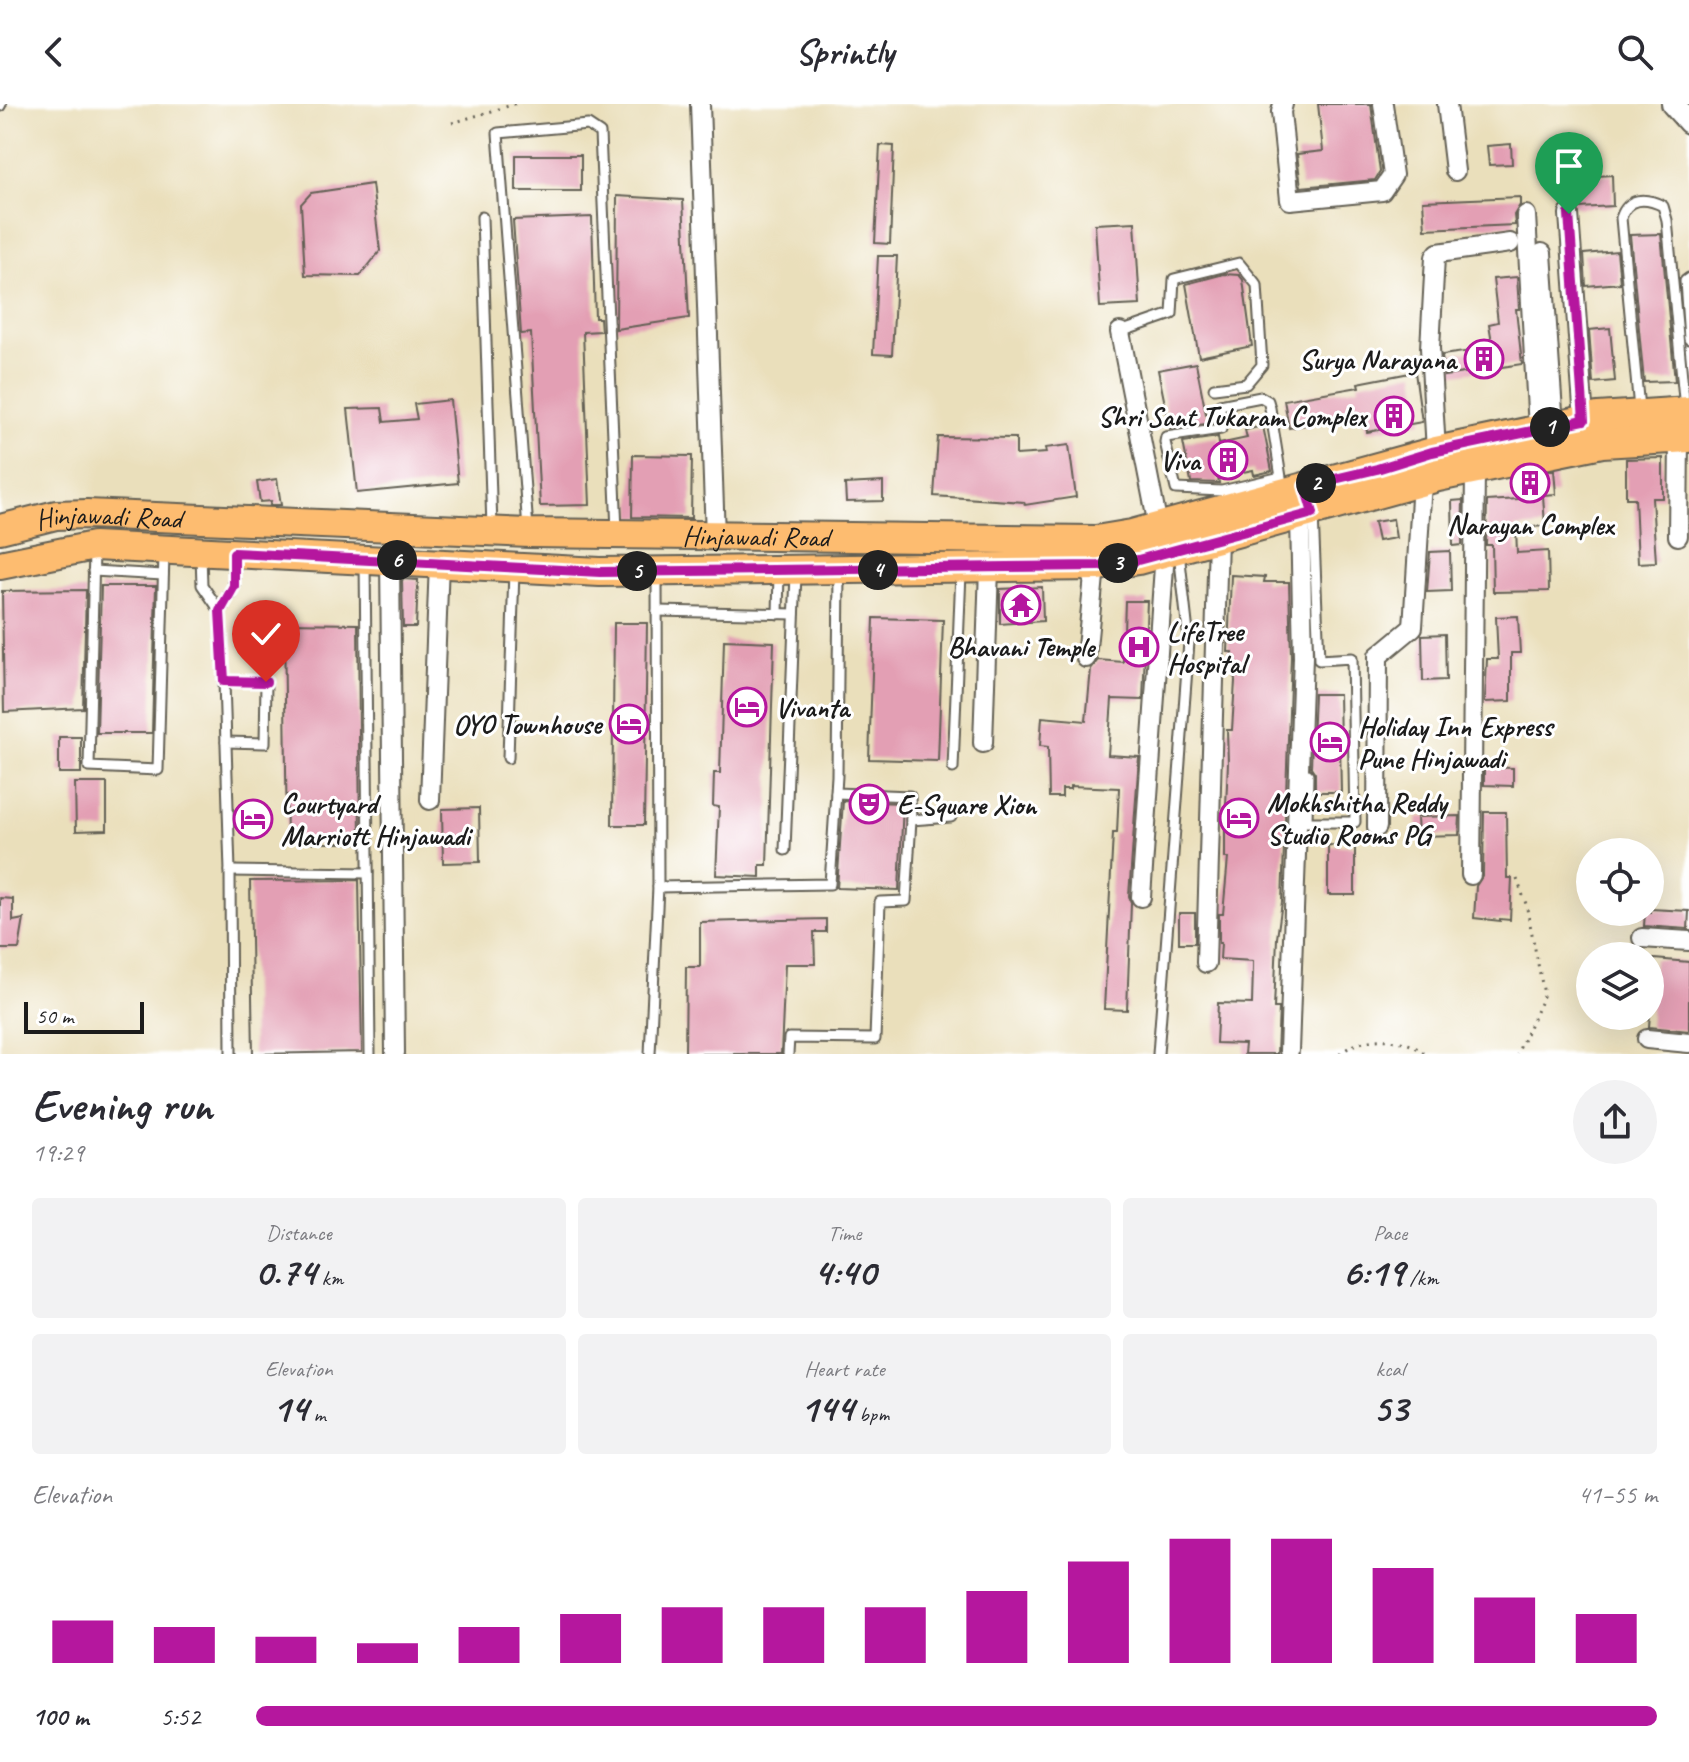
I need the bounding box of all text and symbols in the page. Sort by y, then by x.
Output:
text: Sprintly [795,29,894,75]
icon: back [32,30,76,74]
icon: search [1613,30,1657,74]
pin [1535,132,1603,214]
icon: arrive [1547,144,1591,188]
building icon: Surya Narayana [1463,338,1505,380]
place label: Surya Narayana [1299,342,1458,378]
building icon: Shri Sant Tukaram Complex [1373,395,1415,437]
place label: Shri Sant Tukaram Complex [1098,399,1368,434]
pin: 1 [1530,407,1570,447]
text: 1 [1545,413,1555,441]
building icon: Viva [1207,439,1249,481]
place label: Viva [1160,443,1203,478]
building icon: Narayan Complex [1509,462,1551,504]
pin: 2 [1296,463,1336,503]
text: 2 [1311,469,1321,497]
street label: Hinjawadi Road [31,497,186,538]
place label: Narayan Complex [1447,507,1616,543]
street label: Hinjawadi Road [682,518,834,555]
pin: 6 [377,540,417,580]
pin: 3 [1098,543,1138,583]
text: 6 [392,546,402,574]
text: 3 [1113,549,1123,577]
pin: 4 [858,550,898,590]
pin: 5 [617,551,657,591]
text: 4 [873,556,883,584]
text: 5 [632,557,642,585]
temple icon: Bhavani Temple [1000,584,1042,626]
pin [232,600,300,682]
icon: check [244,612,288,656]
place label: LifeTree Hospital [1167,614,1251,681]
hospital icon: LifeTree Hospital [1118,626,1160,668]
place label: Bhavani Temple [948,629,1097,664]
hotel icon: Vivanta [726,686,768,728]
place label: Vivanta [775,690,851,725]
hotel icon: OYO Townhouse [608,703,650,745]
place label: OYO Townhouse [453,707,604,742]
place label: Holiday Inn Express Pune Hinjawadi [1358,709,1555,776]
hotel icon: Holiday Inn Express Pune Hinjawadi [1309,721,1351,763]
theatre icon: E-Square Xion [848,783,890,825]
place label: Mokhshitha Reddy Studio Rooms PG [1267,785,1450,852]
place label: Courtyard Marriott Hinjawadi [281,786,474,853]
place label: E-Square Xion [897,787,1038,822]
hotel icon: Mokhshitha Reddy Studio Rooms PG [1218,797,1260,839]
hotel icon: Courtyard Marriott Hinjawadi [232,798,274,840]
map controls [1576,838,1664,1030]
button: locate [1576,838,1664,926]
button: layers [1576,942,1664,1030]
scale bar [24,998,144,1034]
text: 50 m [36,1002,73,1030]
text: Evening run [32,1078,212,1133]
button: share [1573,1080,1657,1164]
text: 19:29 [32,1136,84,1169]
text: Distance [266,1219,332,1247]
text: Time [828,1219,861,1247]
text: Pace [1373,1219,1407,1247]
text: 0.74 [255,1247,316,1297]
text: 4:40 [814,1247,875,1297]
text: 6:19 [1342,1247,1404,1297]
text: km [316,1264,343,1292]
text: /km [1404,1264,1438,1292]
text: Elevation [265,1355,333,1383]
text: Heart rate [804,1355,885,1383]
text: kcal [1376,1355,1405,1383]
text: 14 [272,1383,308,1433]
text: 144 [800,1383,854,1433]
text: 53 [1372,1383,1408,1433]
text: m [308,1400,326,1428]
text: bpm [854,1400,889,1428]
text: Elevation [32,1478,112,1511]
text: 41–55 m [1578,1478,1657,1511]
text: 100 m [32,1700,88,1733]
text: 5:52 [160,1700,200,1733]

